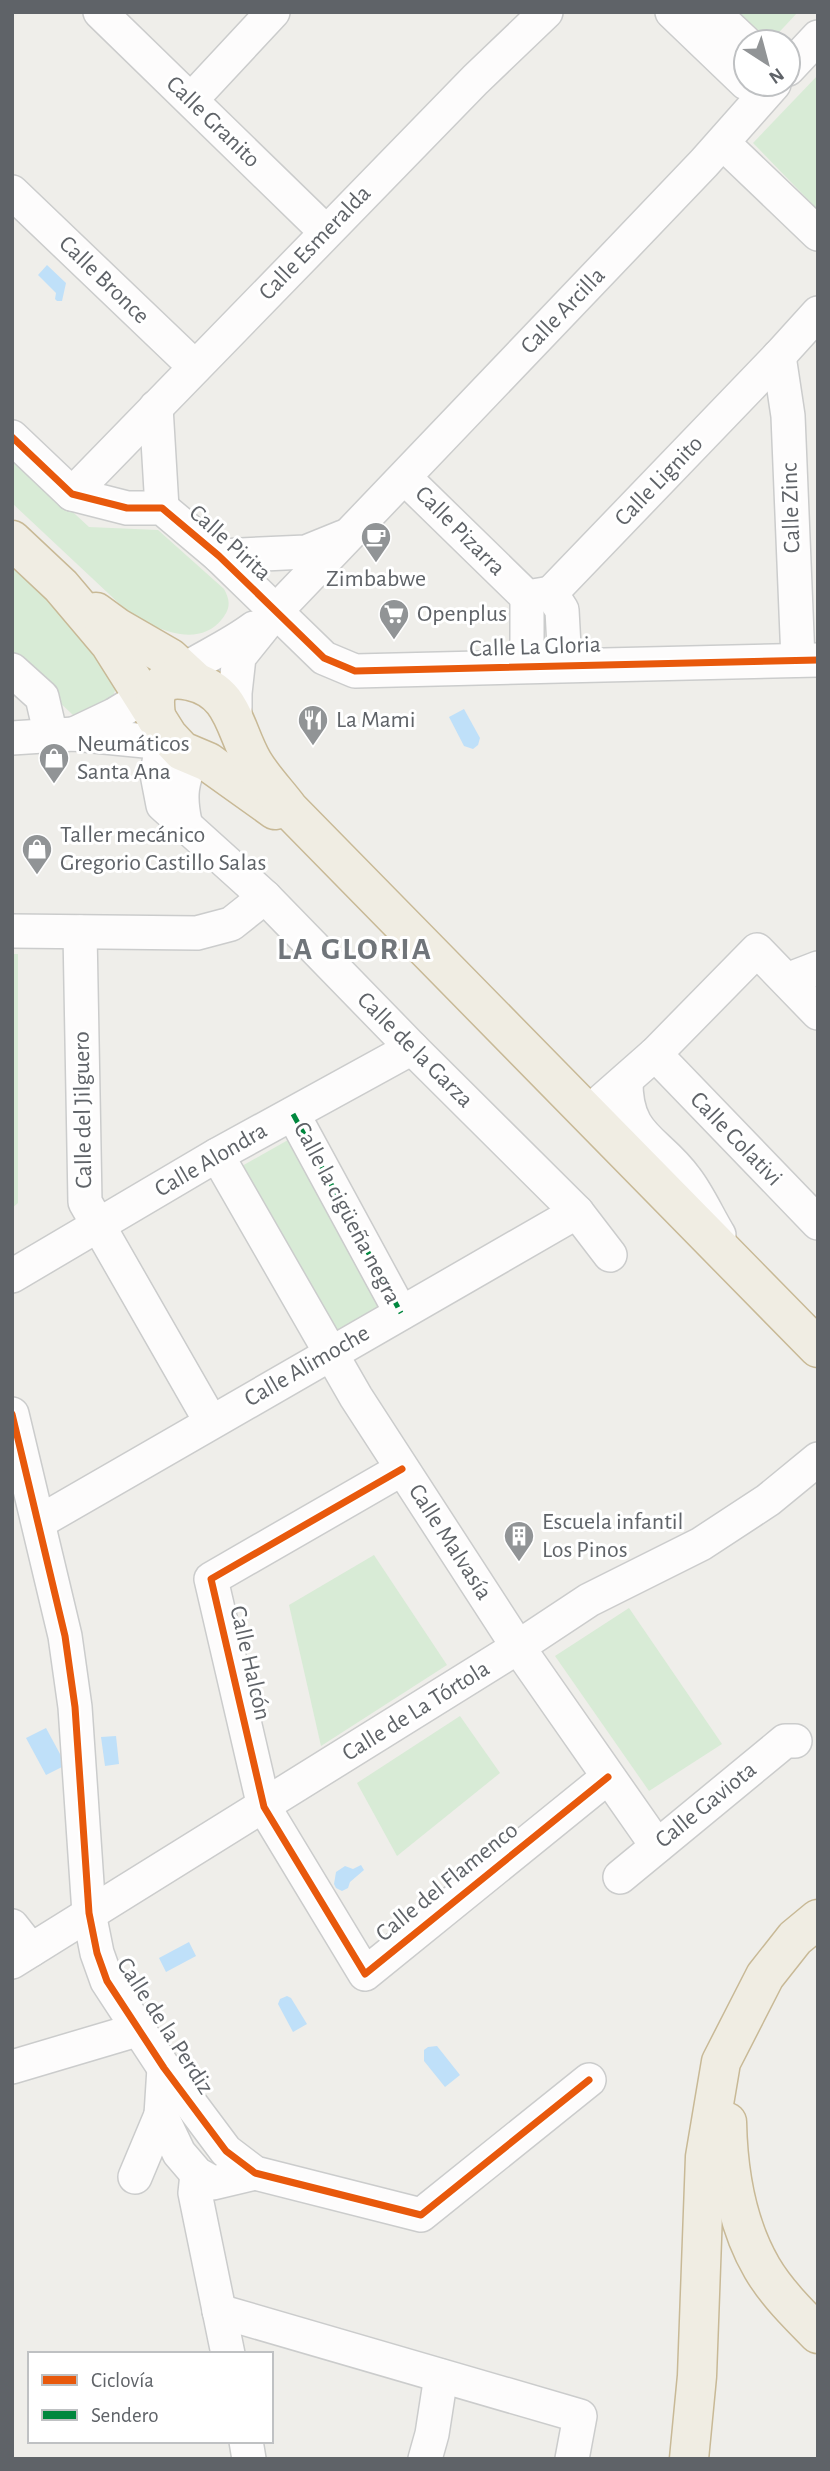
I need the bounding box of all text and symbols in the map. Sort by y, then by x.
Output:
north arrow [732,28,802,98]
text: N [765,64,787,87]
street label: Calle Granito [161,72,265,172]
street label: Calle Esmeralda [255,181,375,305]
street label: Calle Bronce [54,231,154,329]
street label: Calle Arcilla [516,263,610,359]
street label: Calle Lignito [610,431,708,531]
street label: Calle Zinc [777,462,805,554]
street label: Calle Pizarra [411,482,509,580]
street label: Calle Pirita [184,500,276,586]
cafe icon: Zimbabwe [359,520,393,564]
place label: Zimbabwe [326,567,426,591]
supermarket icon: Openplus [377,597,411,641]
place label: Openplus [417,602,507,626]
street label: Calle La Gloria [469,633,601,661]
restaurant icon: La Mami [296,703,330,747]
place label: La Mami [336,708,416,732]
place label: Neumáticos Santa Ana [77,732,190,784]
shop icon: Neumáticos Santa Ana [37,741,71,785]
place label: Taller mecánico Gregorio Castillo Salas [60,823,266,875]
shop icon: Taller mecánico Gregorio Castillo Salas [20,832,54,876]
district label: LA GLORIA [277,933,433,965]
street label: Calle de la Garza [353,988,477,1112]
street label: Calle del Jilguero [70,1031,96,1189]
street label: Calle Colativi [685,1087,787,1191]
street label: Calle Alondra [151,1118,271,1202]
street label: Calle la cigüeña negra [289,1118,405,1308]
street label: Calle Alimoche [240,1321,374,1411]
street label: Calle Malvasía [404,1480,496,1604]
place label: Escuela infantil Los Pinos [542,1510,684,1562]
building icon: Escuela infantil Los Pinos [502,1519,536,1563]
street label: Calle Halcón [225,1604,275,1722]
street label: Calle de La Tórtola [338,1656,494,1766]
street label: Calle Gaviota [651,1757,761,1853]
street label: Calle del Flamenco [372,1818,522,1946]
street label: Calle de la Perdiz [112,1954,218,2099]
legend [28,2352,273,2443]
text: Ciclovía [91,2370,154,2391]
text: Sendero [91,2405,159,2426]

